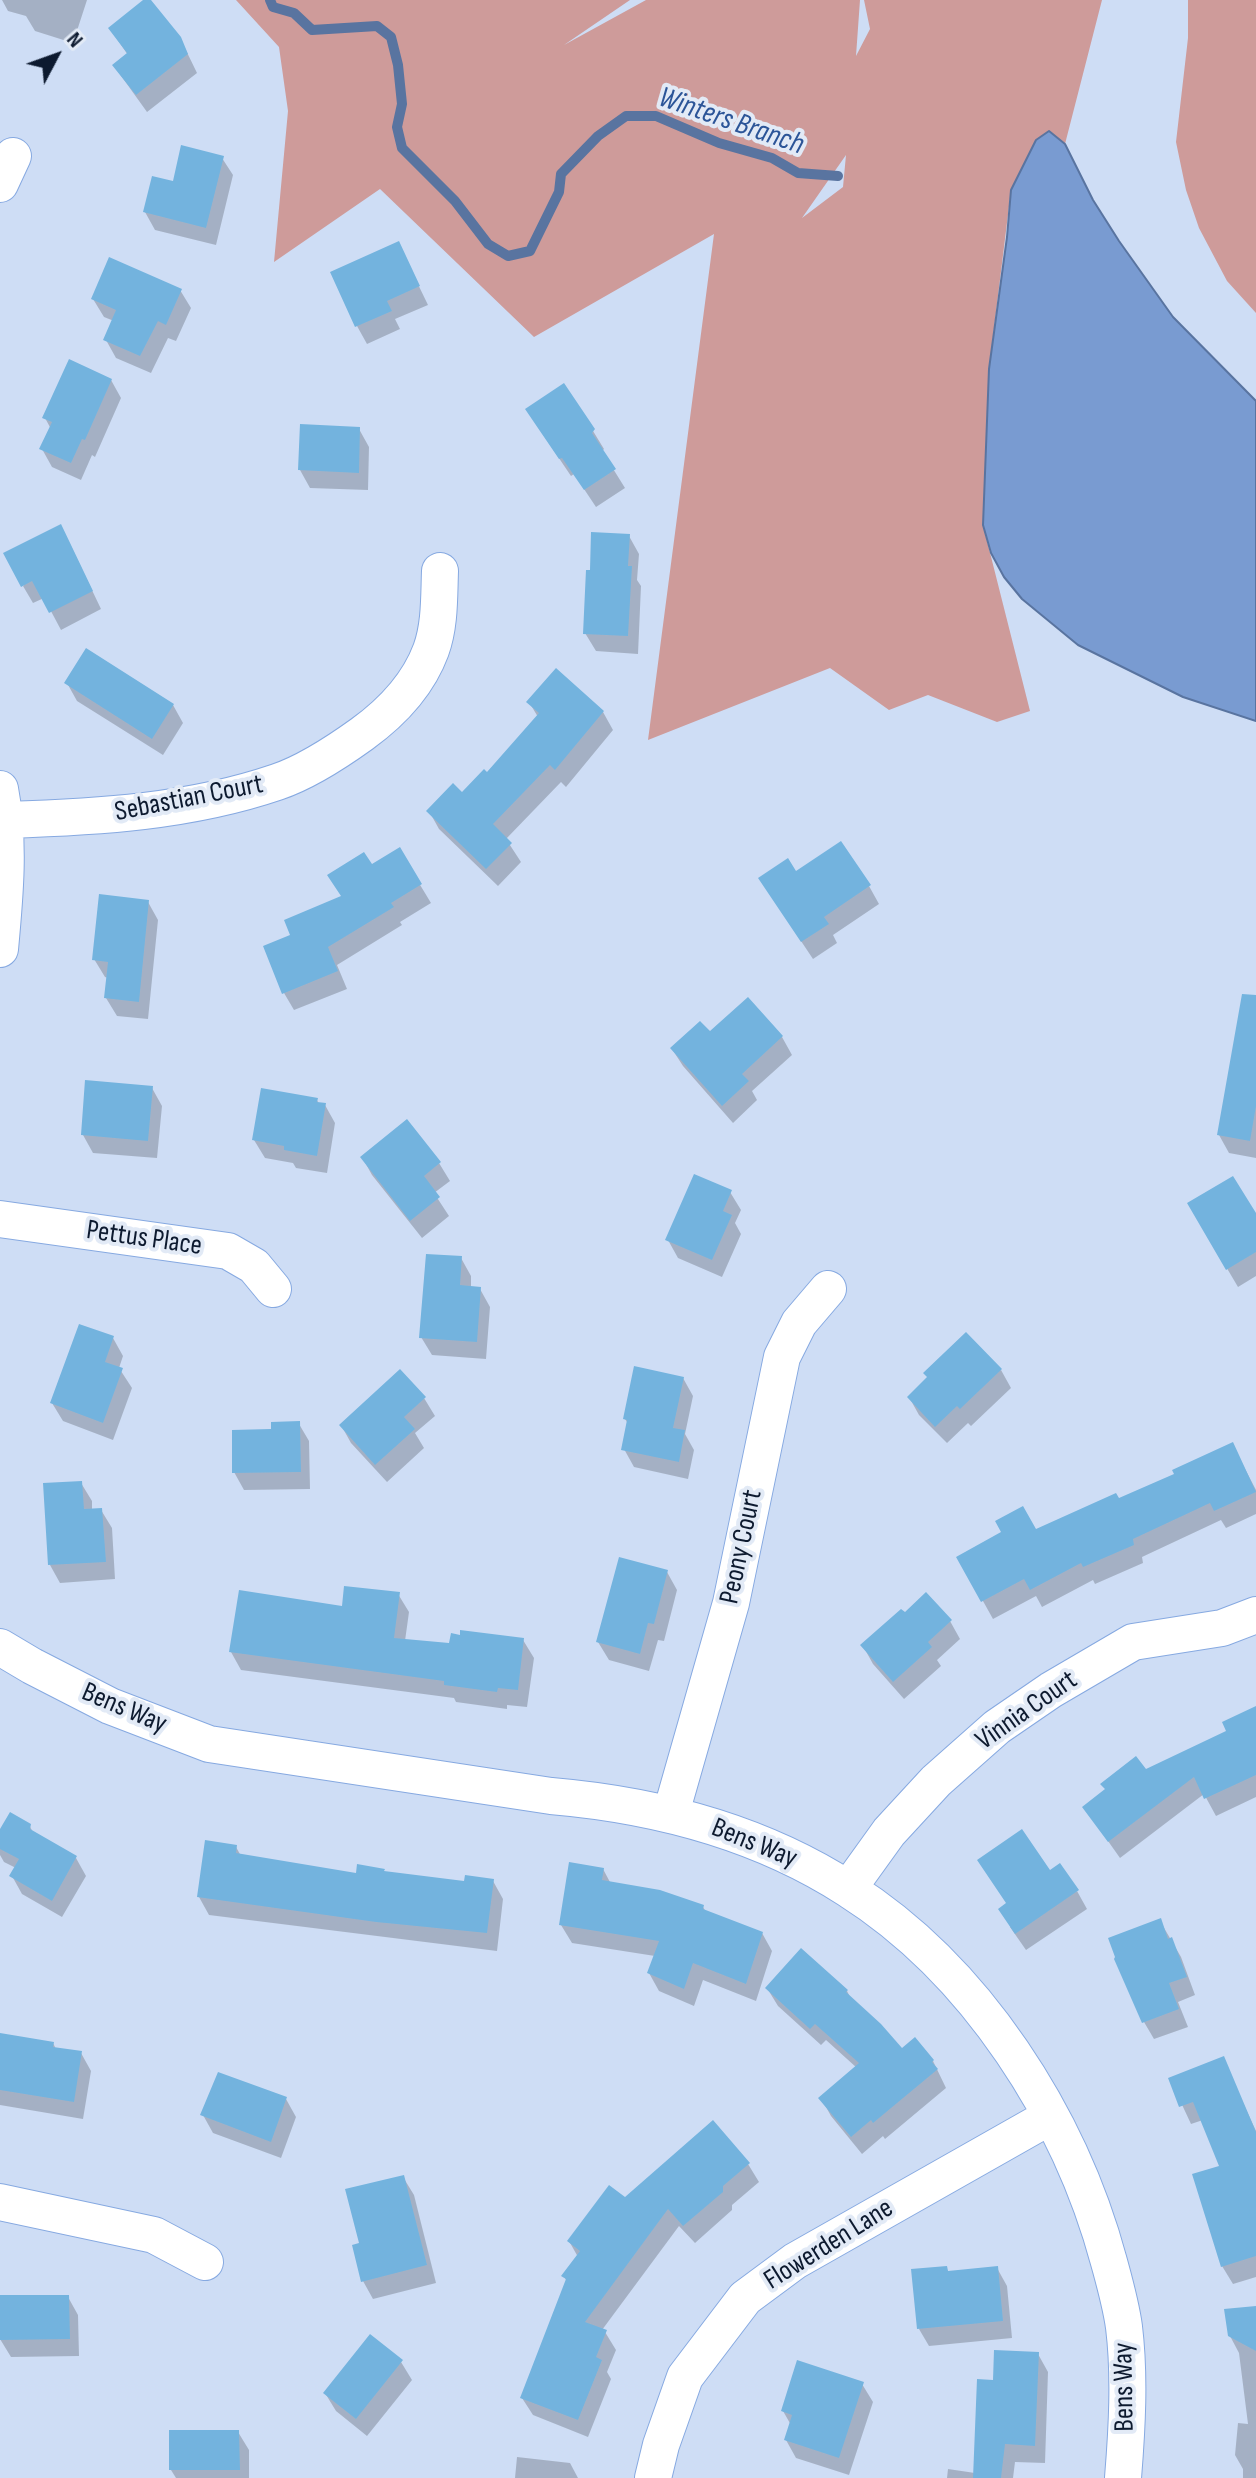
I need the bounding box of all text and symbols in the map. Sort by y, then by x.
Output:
north arrow [16,16,96,96]
text: N [60,27,89,53]
water label: Winters Branch [654,80,808,164]
street label: Sebastian Court [112,768,266,830]
street label: Pettus Place [84,1214,204,1264]
street label: Peony Court [714,1487,770,1607]
street label: Vinnia Court [970,1664,1084,1758]
street label: Bens Way [76,1676,172,1742]
street label: Bens Way [706,1812,802,1876]
street label: Flowerden Lane [758,2192,900,2298]
street label: Bens Way [1107,2342,1143,2432]

